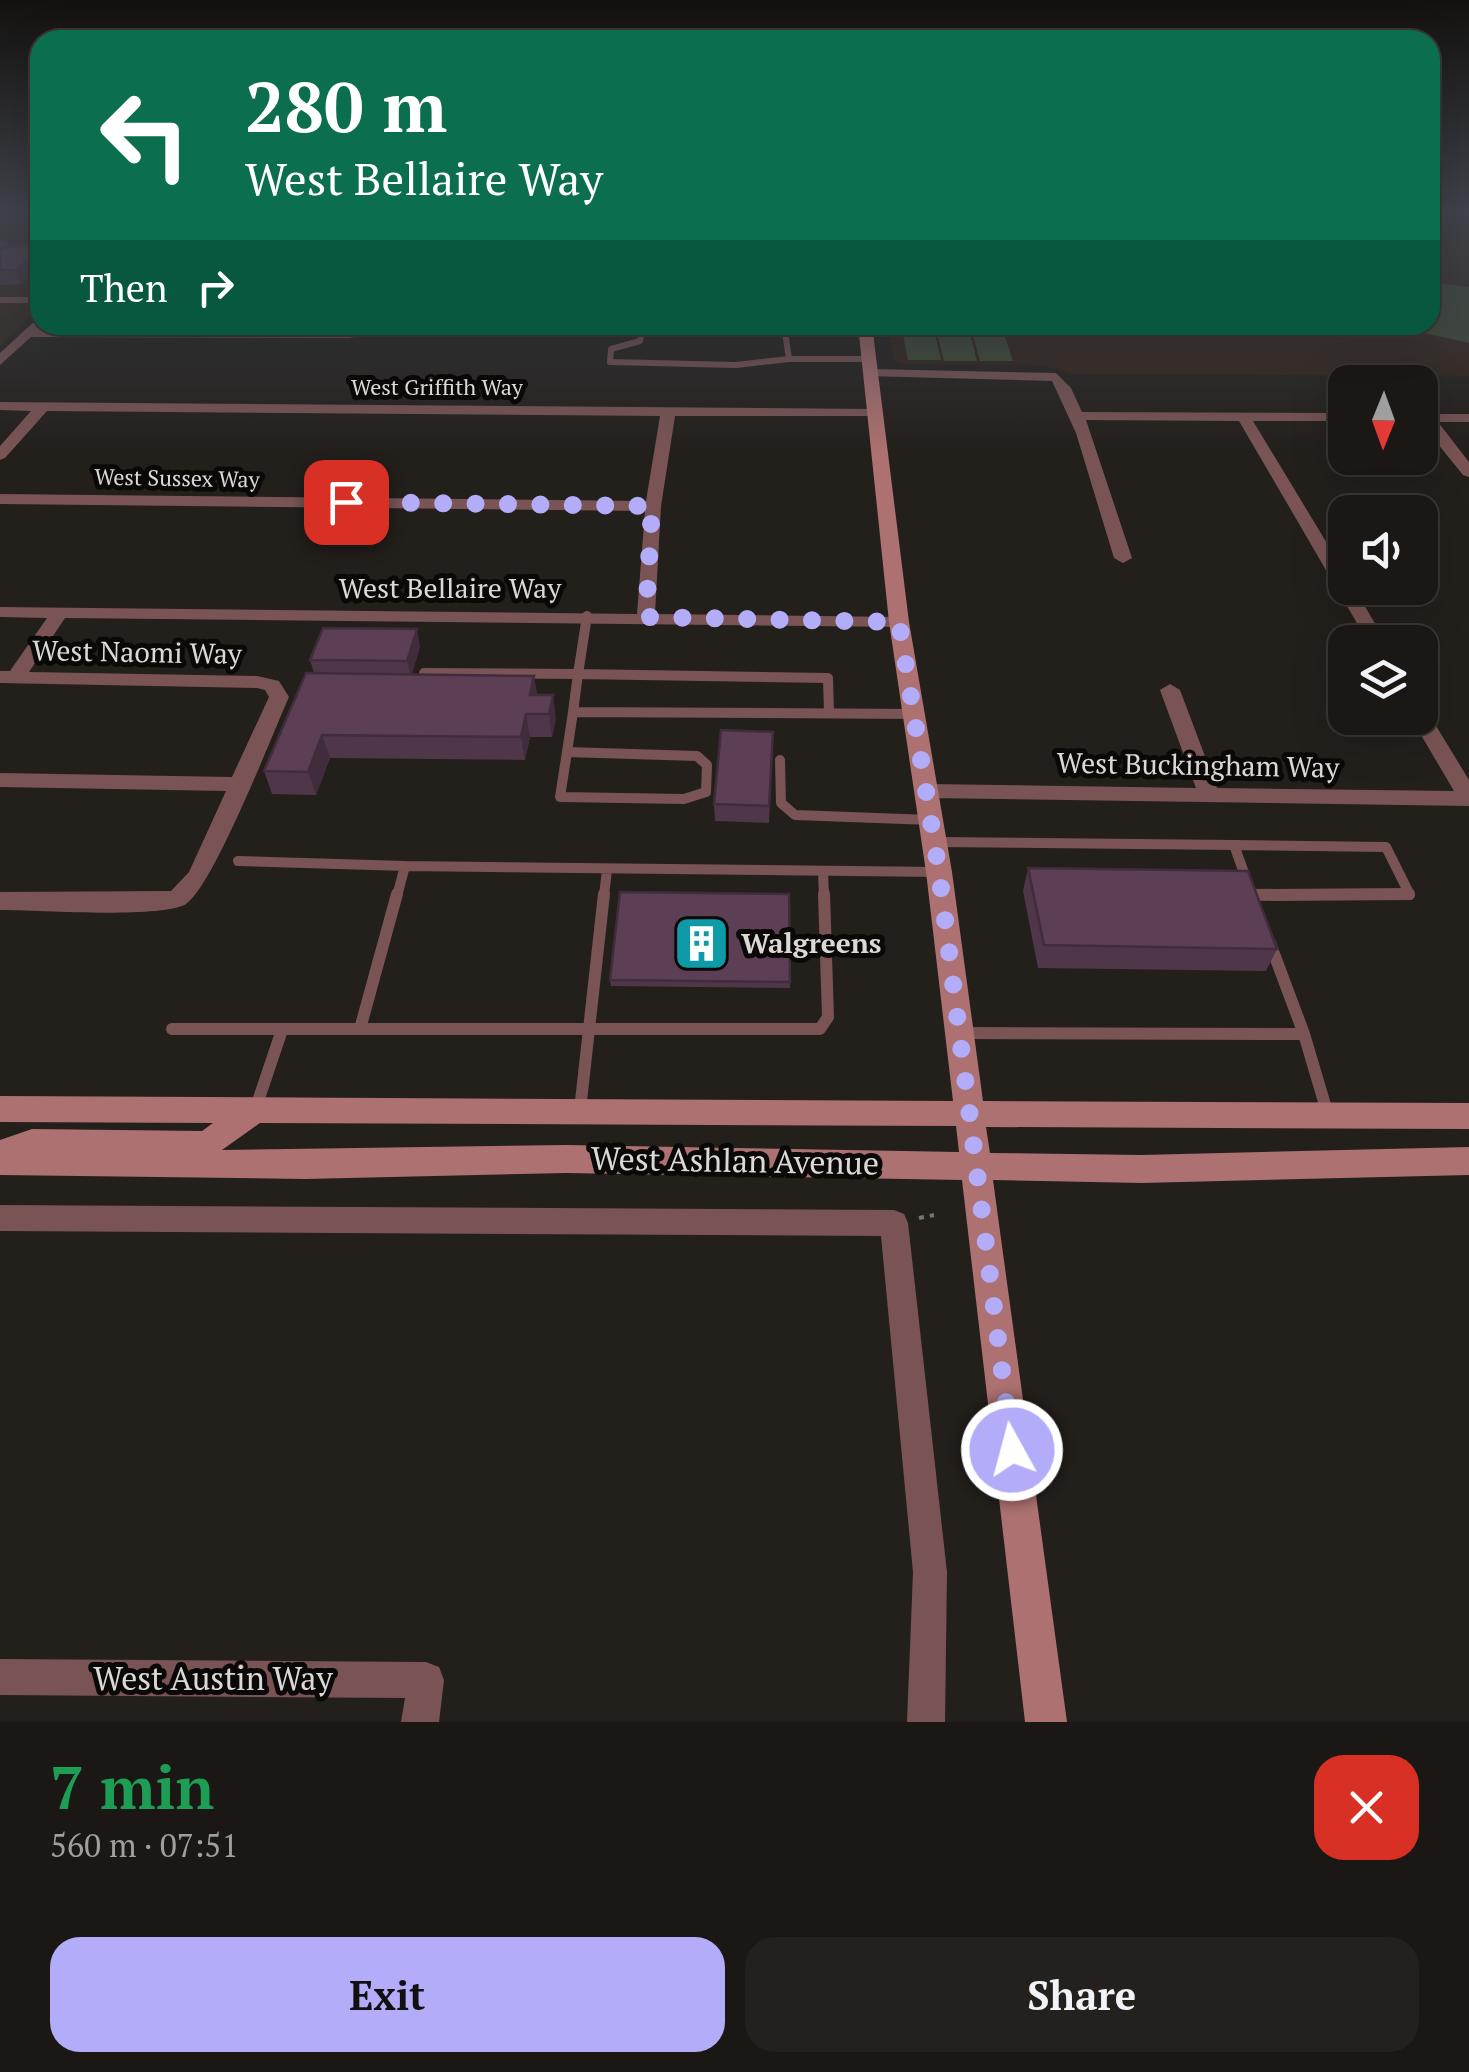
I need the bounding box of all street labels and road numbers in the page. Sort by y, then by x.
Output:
street label: West Griffith Way [351,372,524,401]
street label: West Sussex Way [94,462,261,493]
street label: West Bellaire Way [339,569,562,606]
street label: West Naomi Way [32,631,243,672]
street label: West Buckingham Way [1056,744,1340,785]
street label: West Ashlan Avenue [591,1136,879,1184]
street label: West Austin Way [93,1657,333,1699]

